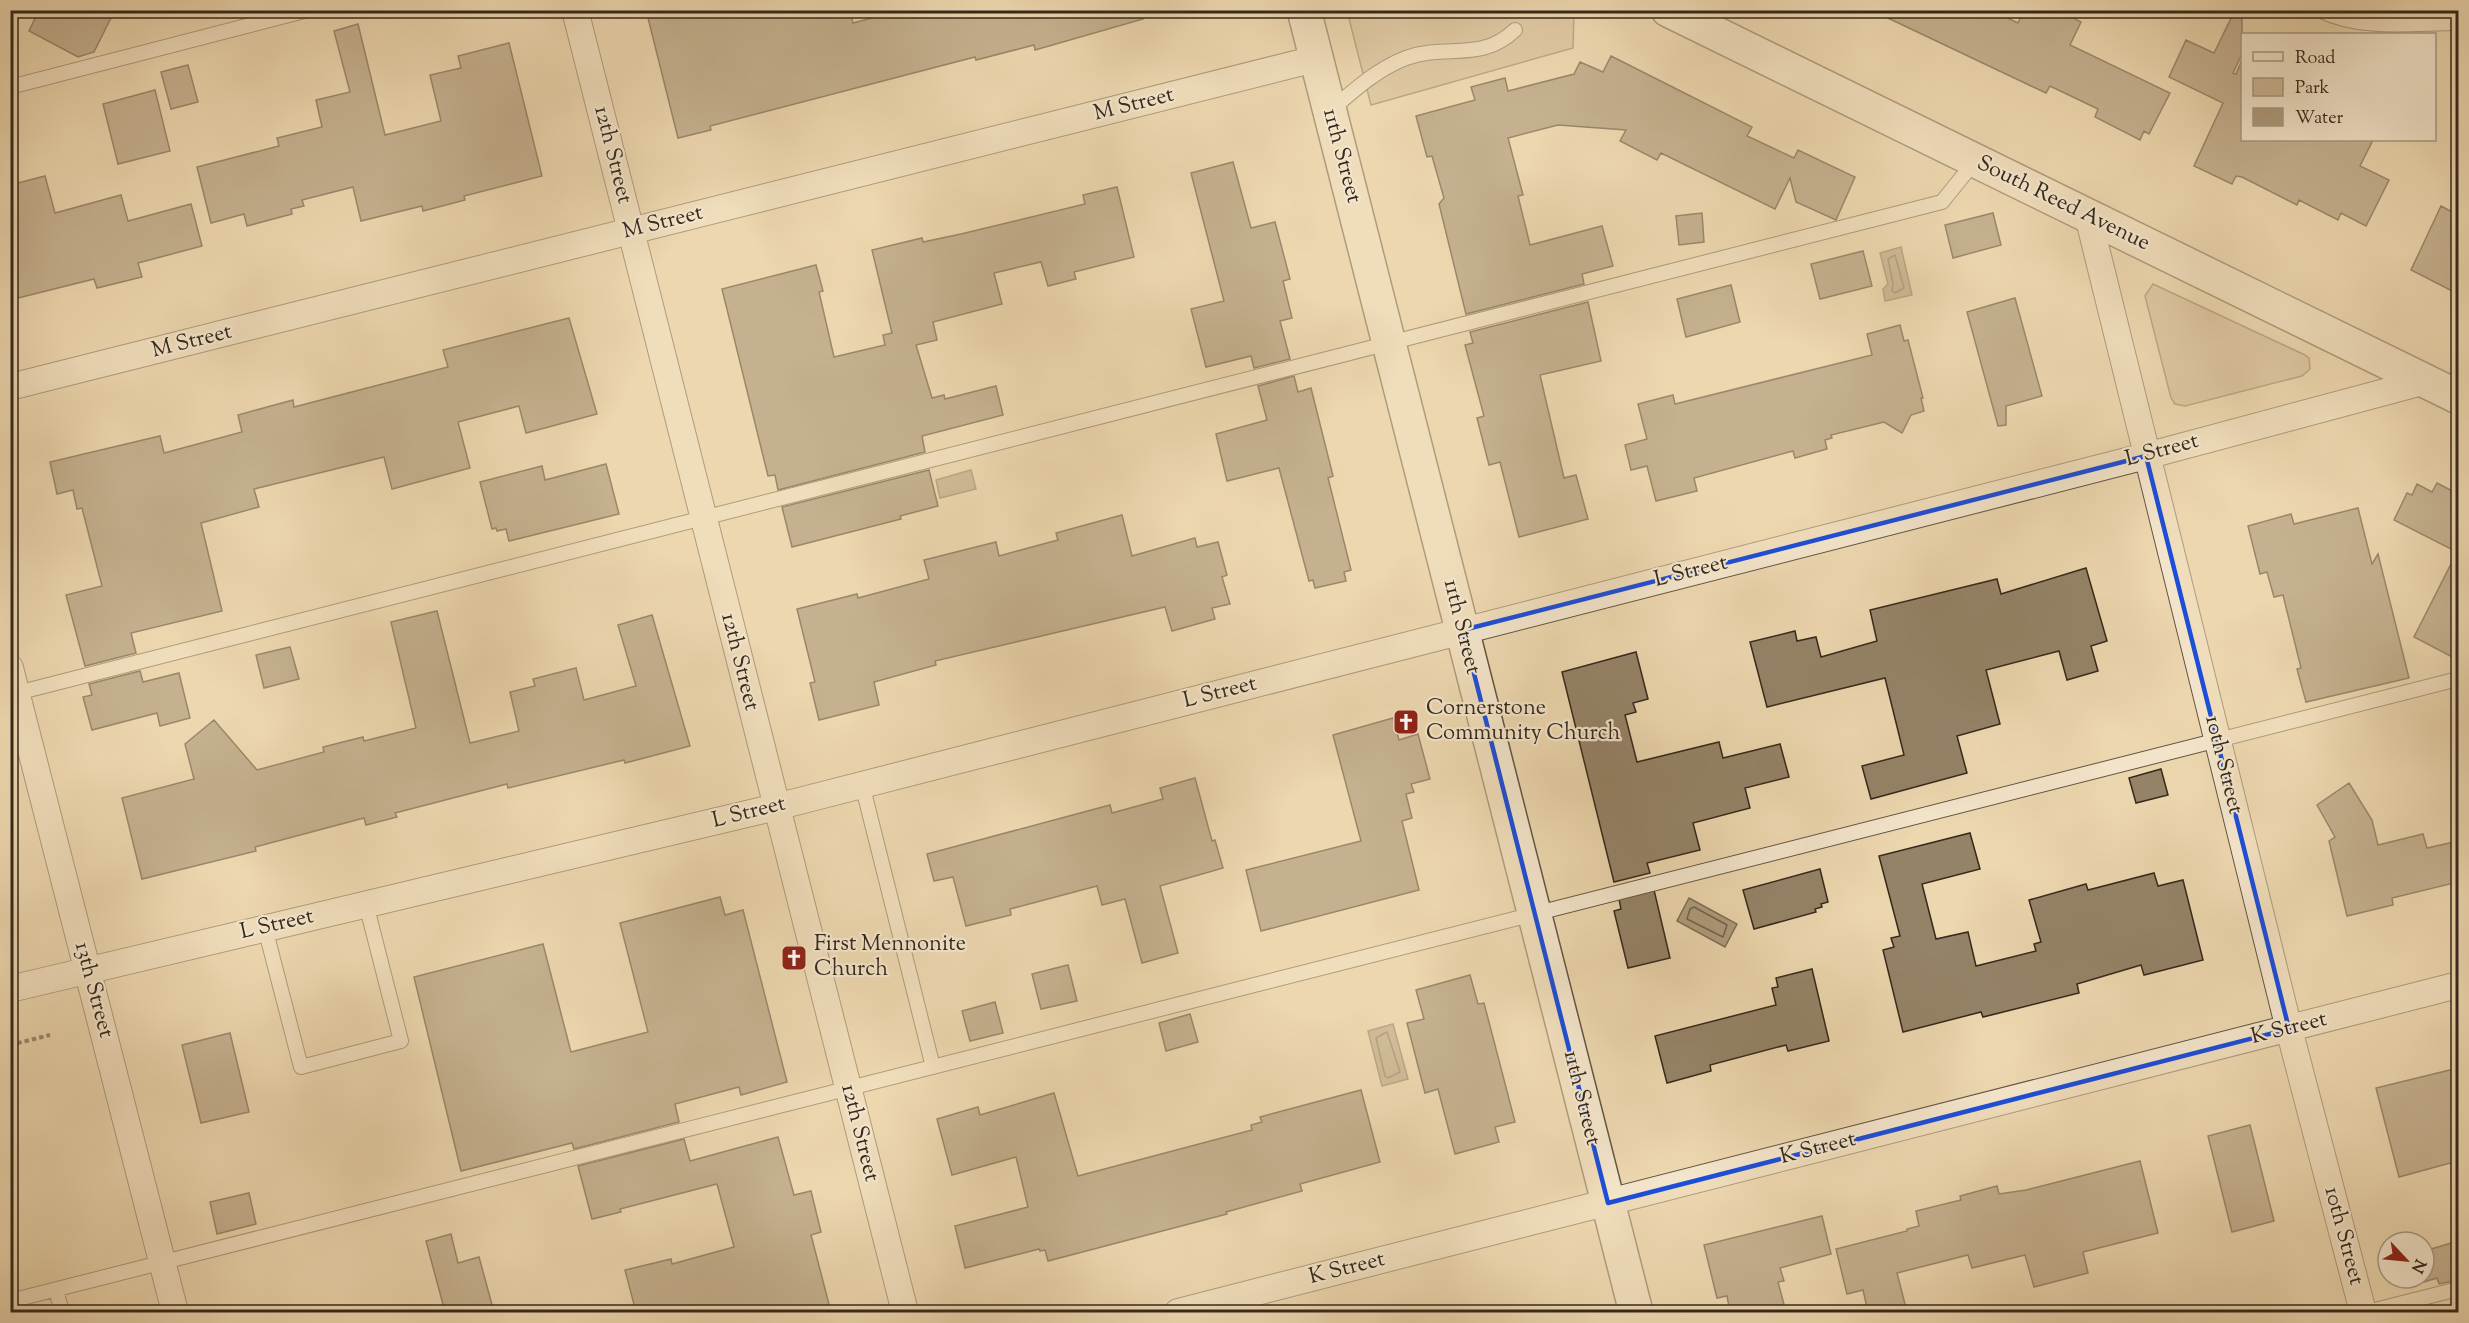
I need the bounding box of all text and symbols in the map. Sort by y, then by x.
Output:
legend [2241,33,2436,141]
text: Road [2295,46,2335,72]
text: Park [2295,76,2330,102]
street label: M Street [1090,79,1178,130]
street label: 12th Street [584,103,640,208]
street label: 11th Street [1313,105,1369,207]
text: Water [2295,106,2344,132]
street label: South Reed Avenue [1971,148,2155,260]
street label: M Street [619,197,707,248]
street label: M Street [148,316,236,367]
street label: L Street [2122,426,2203,476]
street label: L Street [1651,547,1732,597]
street label: 11th Street [1434,576,1488,678]
street label: 12th Street [711,610,767,715]
street label: L Street [1180,668,1261,718]
place label: Cornerstone Community Church [1426,693,1621,750]
church icon: Cornerstone Community Church [1391,707,1421,737]
street label: 10th Street [2195,712,2251,818]
street label: L Street [709,788,790,838]
street label: L Street [237,901,317,949]
place label: First Mennonite Church [814,929,966,986]
street label: 13th Street [65,938,121,1042]
church icon: First Mennonite Church [779,943,809,973]
street label: K Street [2248,1004,2331,1054]
street label: 11th Street [1554,1047,1608,1149]
street label: 12th Street [831,1081,887,1186]
street label: K Street [1777,1124,1860,1174]
street label: 10th Street [2315,1183,2372,1289]
north arrow [2376,1230,2436,1290]
street label: K Street [1306,1244,1389,1294]
text: N [2404,1255,2430,1276]

